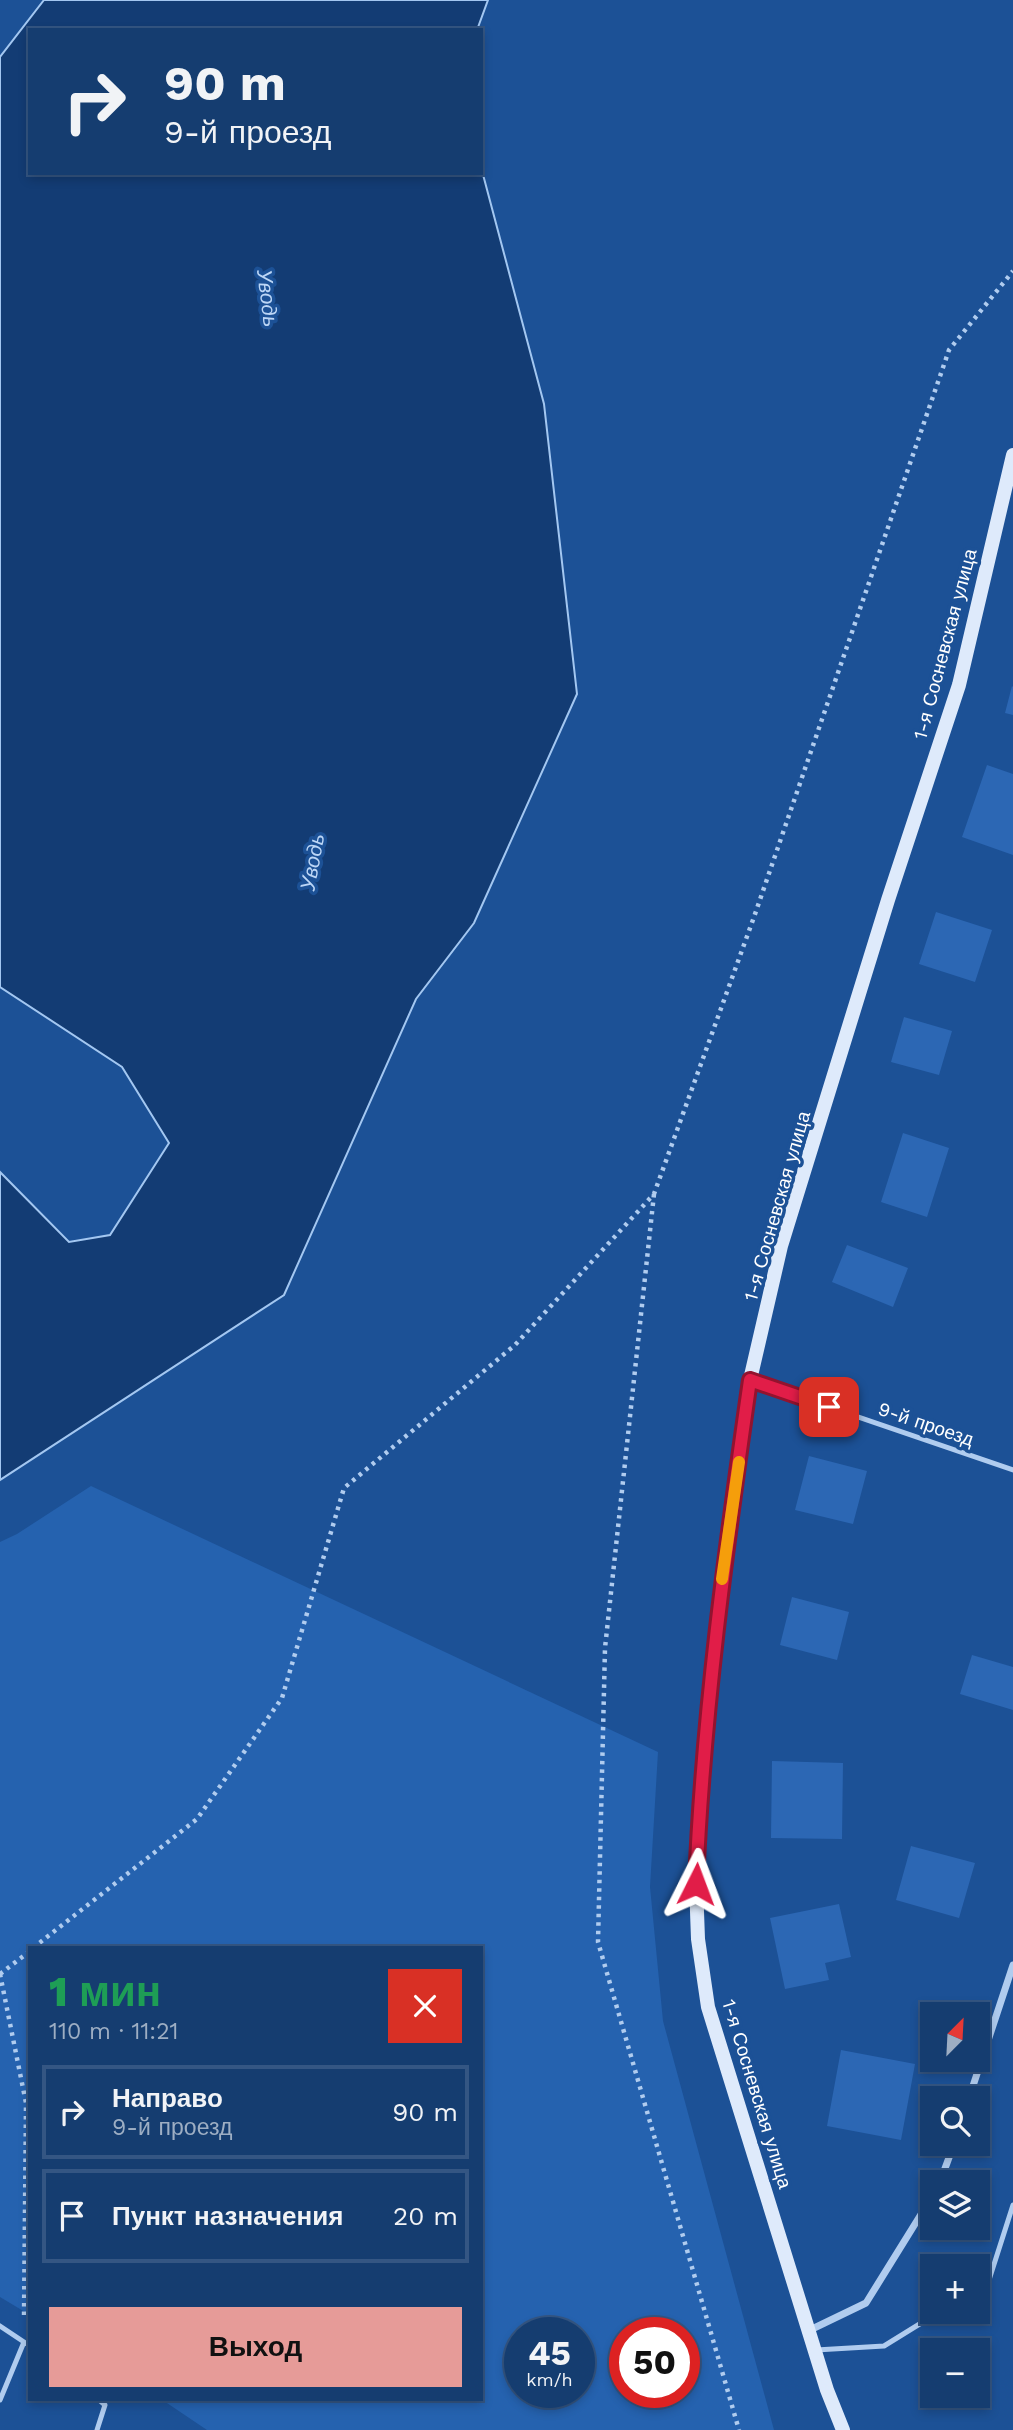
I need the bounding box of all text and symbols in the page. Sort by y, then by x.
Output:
text: 90 m [164,54,286,112]
icon: right [49,56,140,147]
text: 9-й проезд [164,113,332,151]
water label: Уводь [252,267,284,328]
street label: 1-я Сосневская улица [908,546,982,742]
water label: Уводь [294,831,329,894]
street label: 1-я Сосневская улица [739,1108,815,1304]
pin [799,1377,859,1437]
icon: arrive [810,1388,848,1426]
street label: 9-й проезд [875,1397,977,1451]
position arrow [659,1847,733,1921]
text: 1 мин [49,1967,161,2016]
button: close [388,1969,462,2043]
street label: 1-я Сосневская улица [717,1997,797,2192]
north arrow [920,2002,990,2072]
map controls [920,2002,990,2408]
text: 110 m · 11:21 [49,2018,179,2045]
text: Направо [112,2083,223,2113]
button: search [920,2086,990,2156]
icon: right [53,2093,91,2131]
text: 90 m [392,2097,458,2127]
text: 9-й проезд [112,2114,232,2141]
button: layers [920,2170,990,2240]
icon: arrive [53,2197,91,2235]
text: Пункт назначения [112,2201,343,2231]
text: 20 m [393,2201,458,2231]
button: + [920,2254,990,2324]
button: Выход [49,2307,462,2387]
speed limit sign: 50 [609,2317,700,2408]
text: 45 [528,2332,571,2374]
button: − [920,2338,990,2408]
text: km/h [526,2369,573,2390]

